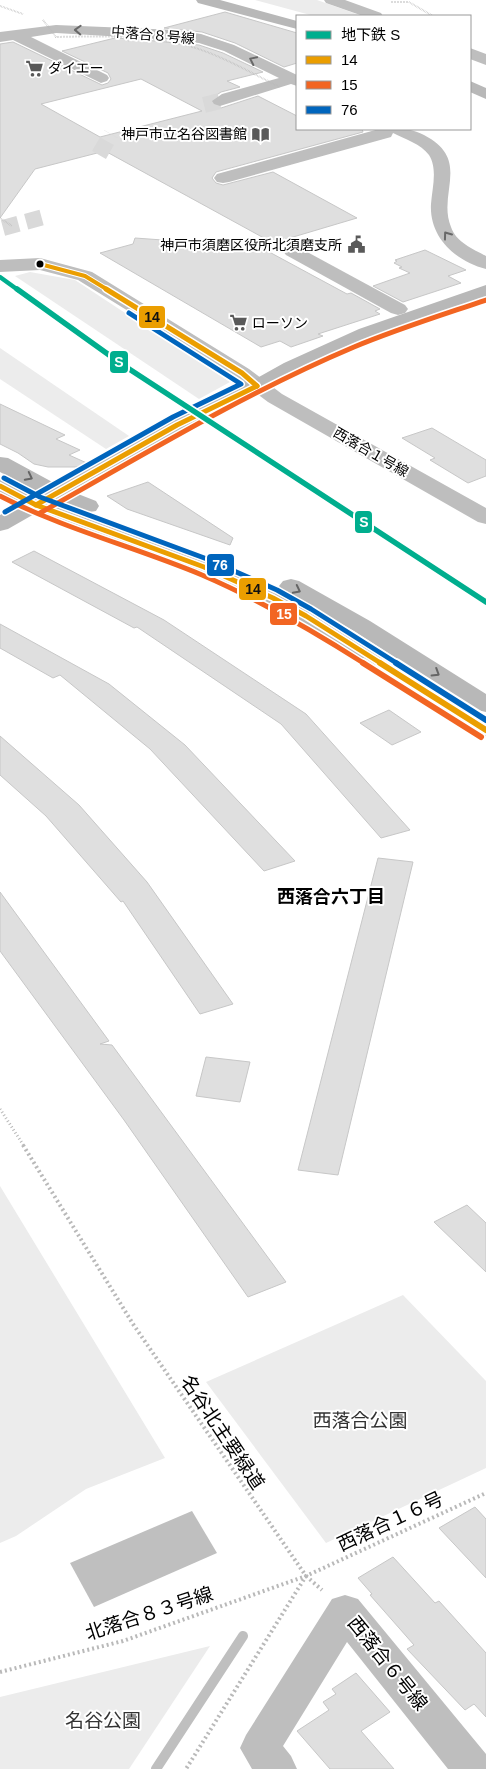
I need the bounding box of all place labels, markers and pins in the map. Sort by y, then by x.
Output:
supermarket icon: ダイエー [24,58,44,78]
place label: ダイエー [48,60,104,76]
library icon: 神戸市立名谷図書館 [251,124,271,144]
place label: 神戸市立名谷図書館 [121,126,247,142]
public building icon: 神戸市須磨区役所北須磨支所 [346,235,366,255]
place label: 神戸市須磨区役所北須磨支所 [160,237,342,253]
unlabelled marker [35,259,45,269]
supermarket icon: ローソン [228,313,248,333]
place label: ローソン [252,315,308,331]

